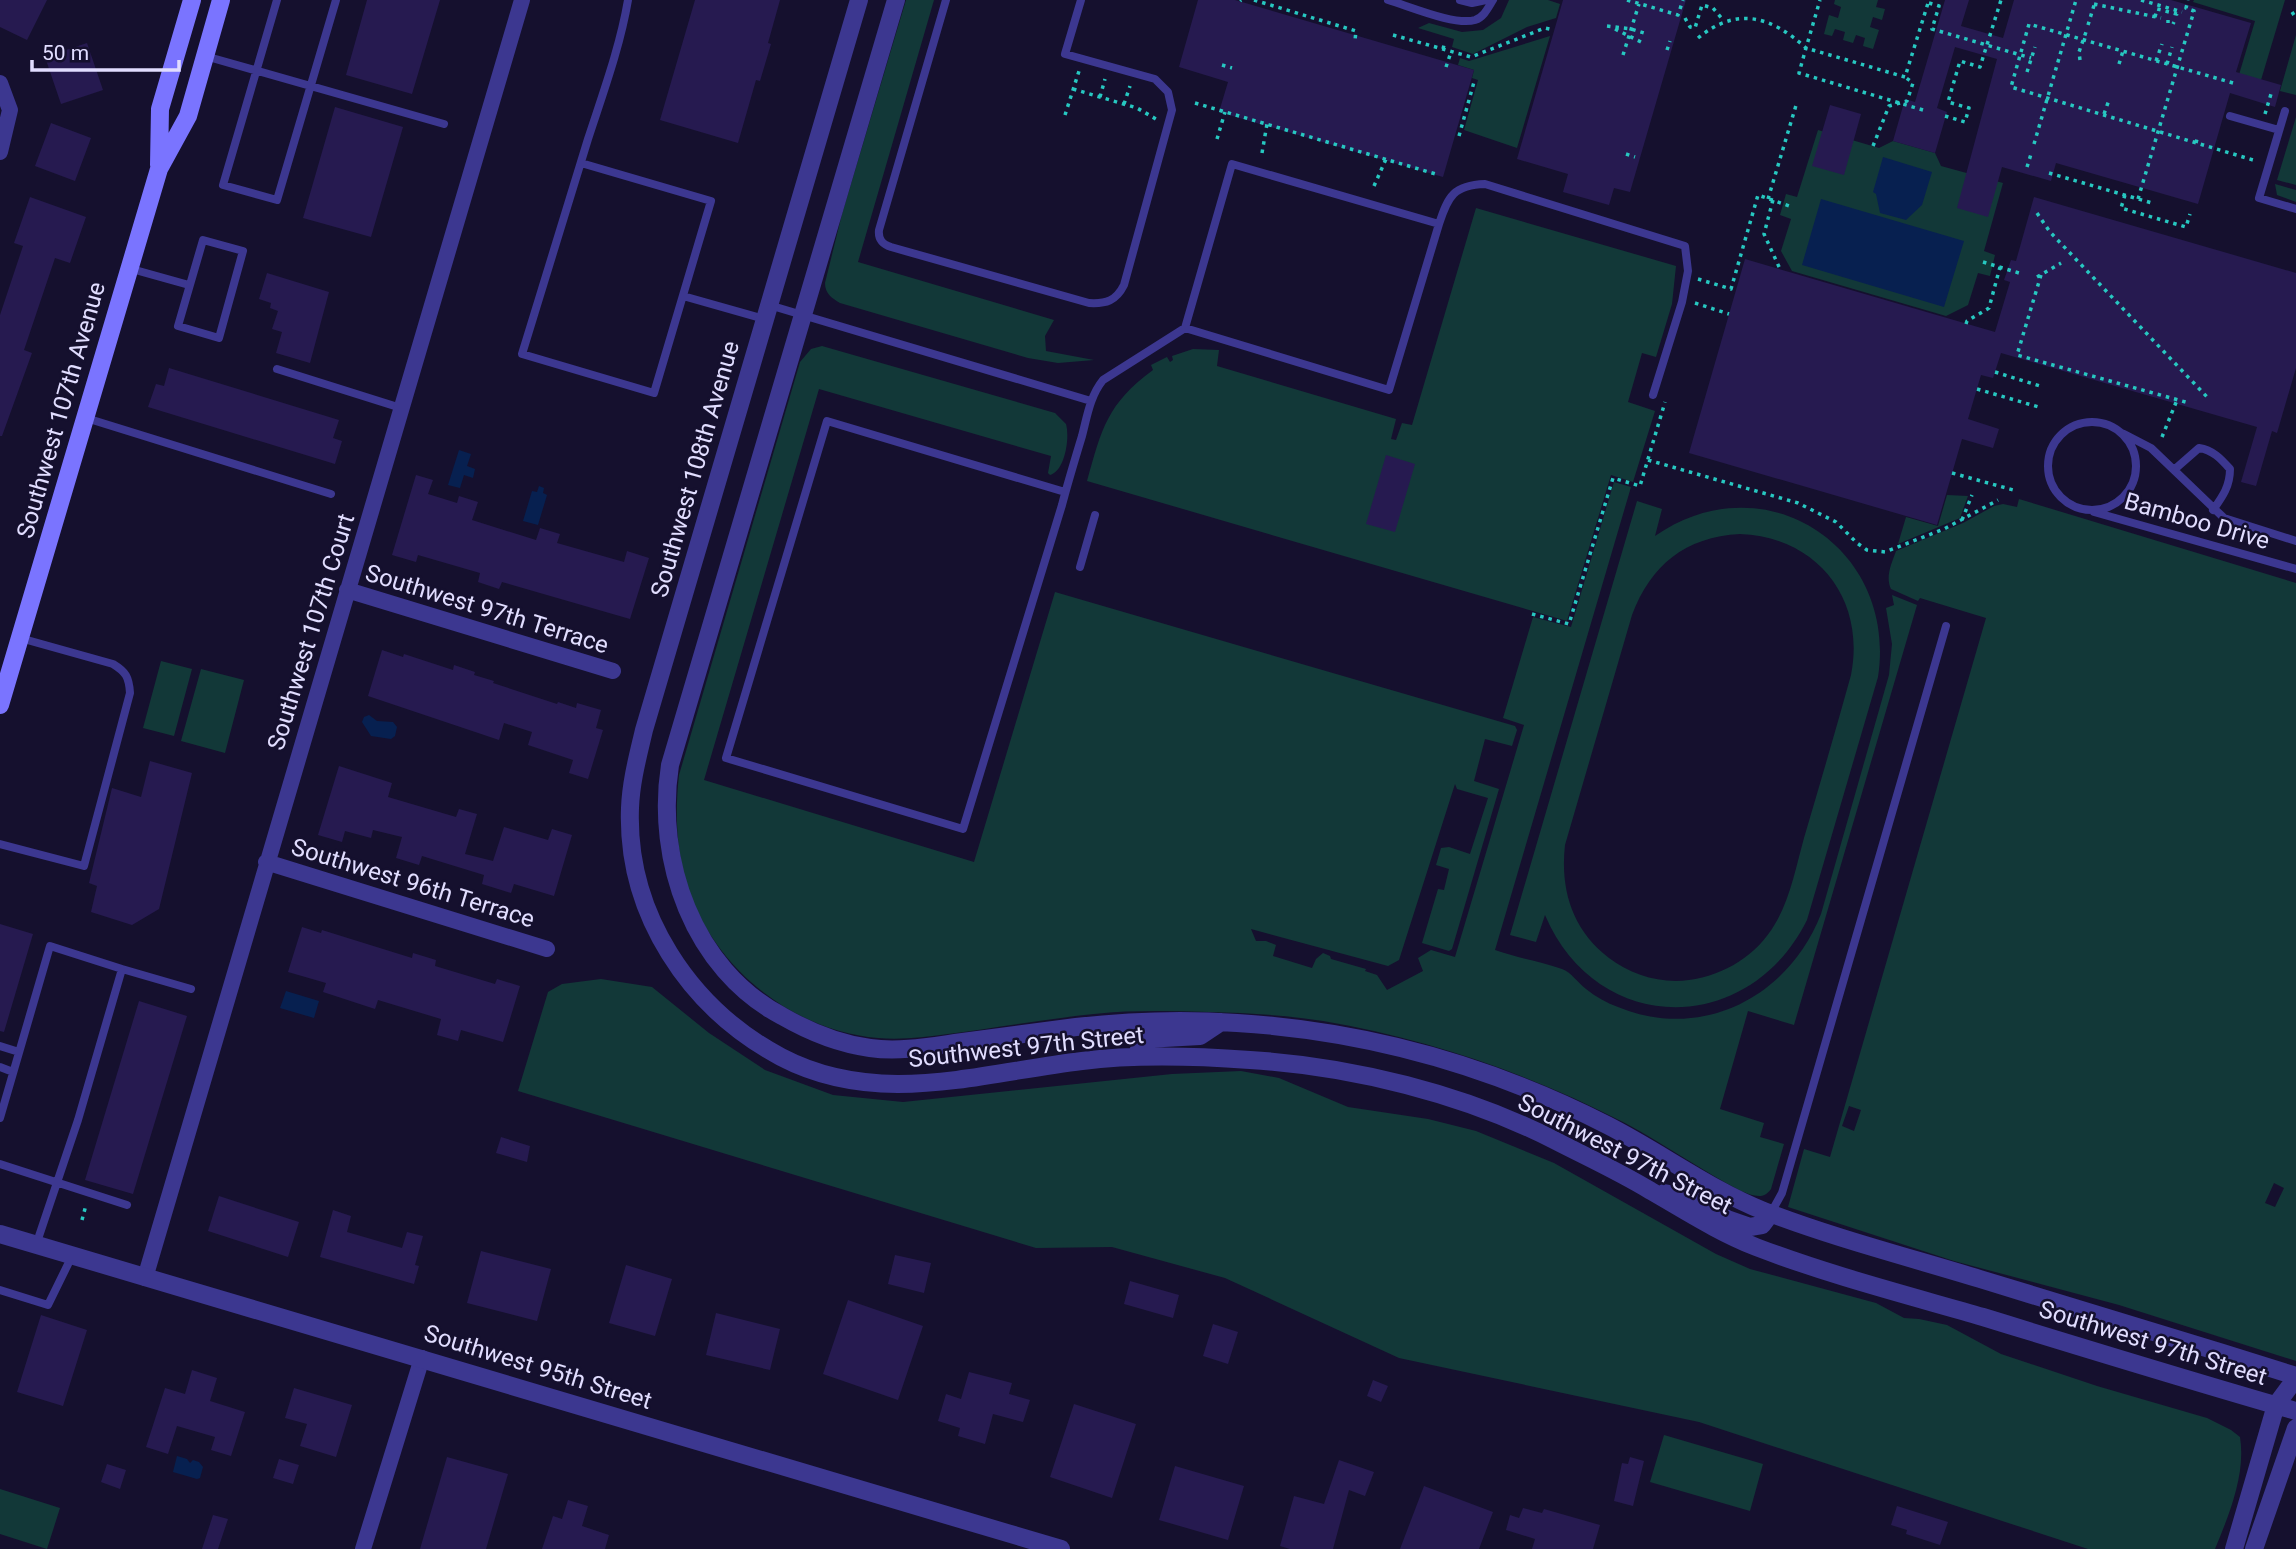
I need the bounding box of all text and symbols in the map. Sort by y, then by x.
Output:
scale bar [32,28,178,72]
text: 50 m [42,41,89,65]
street label: Southwest 107th Avenue [11,279,111,541]
street label: Southwest 108th Avenue [645,338,745,600]
street label: Bamboo Drive [2121,487,2273,555]
street label: Southwest 107th Court [262,510,360,754]
street label: Southwest 97th Terrace [362,559,612,659]
street label: Southwest 96th Terrace [288,833,538,933]
street label: Southwest 97th Street [907,1021,1145,1073]
street label: Southwest 97th Street [1513,1088,1737,1220]
street label: Southwest 97th Street [2036,1295,2270,1391]
street label: Southwest 95th Street [421,1319,655,1415]

